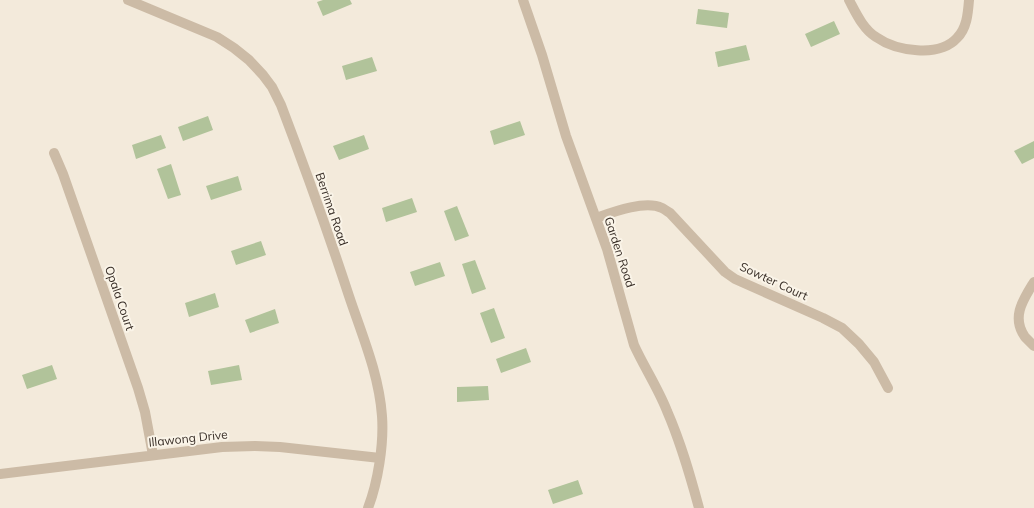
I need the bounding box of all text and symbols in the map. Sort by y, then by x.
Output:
street label: Berrima Road [312,170,352,248]
street label: Garden Road [601,215,639,289]
street label: Sowter Court [738,259,810,303]
street label: Opala Court [102,264,138,332]
street label: Illawong Drive [148,426,228,450]

